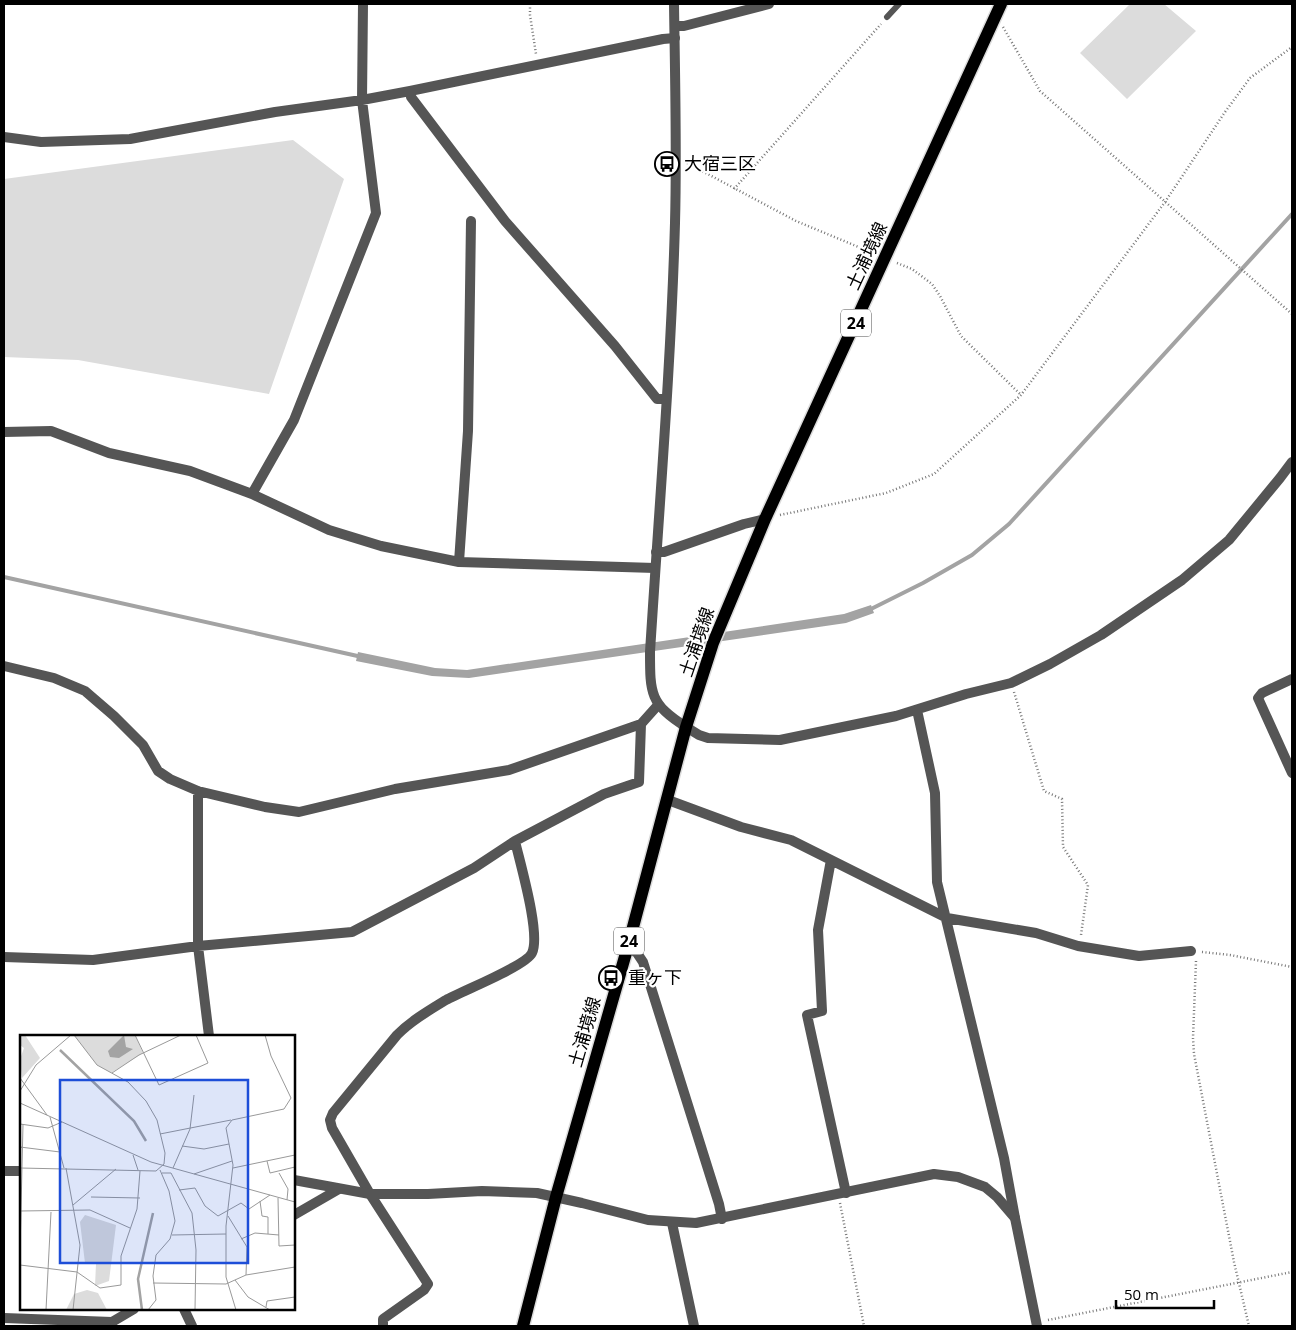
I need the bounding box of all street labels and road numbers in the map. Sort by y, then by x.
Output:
street label: 土浦境線 [840,218,892,293]
road number: 24 [841,309,871,336]
street label: 土浦境線 [673,604,719,680]
road number: 24 [614,928,644,954]
street label: 土浦境線 [563,994,605,1070]

